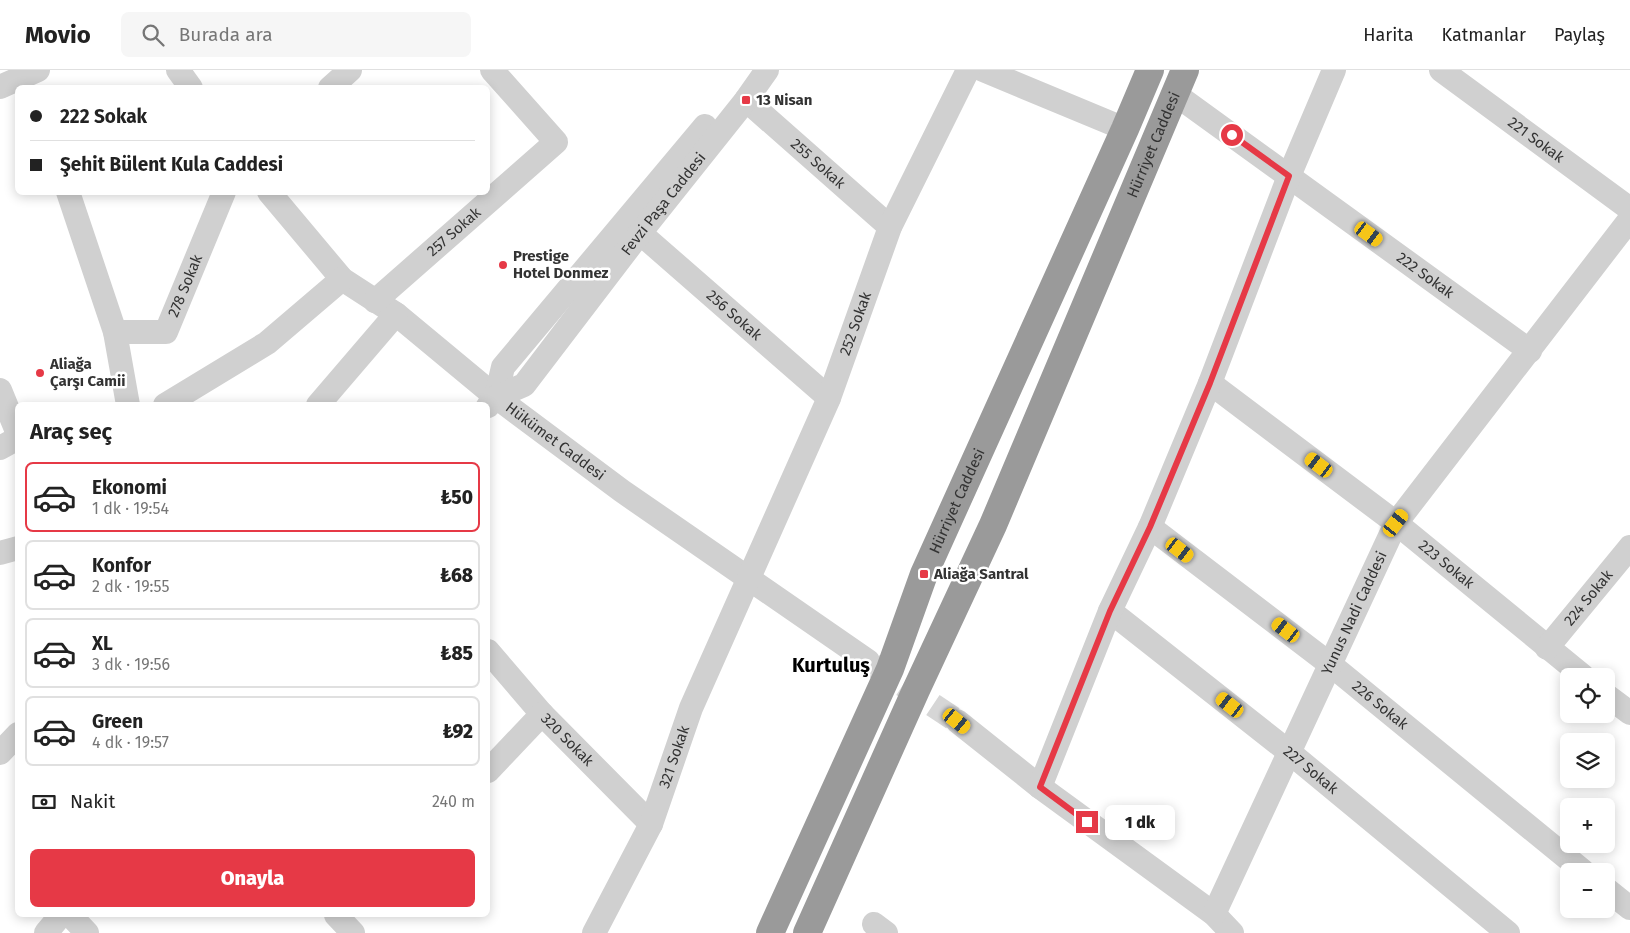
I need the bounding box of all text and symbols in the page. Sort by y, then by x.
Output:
search box [121,12,471,57]
text: Movio [25,21,91,49]
icon: search [139,21,167,49]
text: Burada ara [179,23,273,46]
text: Harita [1363,24,1413,46]
text: Katmanlar [1441,24,1526,46]
text: Paylaş [1554,24,1605,46]
street label: Hürriyet Caddesi [1123,89,1184,201]
place label: 13 Nisan [756,91,812,109]
marker: 13 Nisan [740,94,752,106]
text: 222 Sokak [60,105,147,128]
street label: 221 Sokak [1504,113,1568,167]
route start [1221,124,1243,146]
street label: 255 Sokak [787,135,849,193]
street label: Fevzi Paşa Caddesi [617,149,710,259]
text: Şehit Bülent Kula Caddesi [60,153,283,176]
street label: 257 Sokak [423,203,485,260]
car [1352,219,1385,249]
place label: Prestige Hotel Donmez [513,247,609,282]
street label: 222 Sokak [1393,248,1458,302]
street label: 278 Sokak [164,251,206,320]
marker: Prestige Hotel Donmez [497,259,509,271]
street label: 256 Sokak [703,286,766,344]
street label: 252 Sokak [836,289,875,358]
place label: Aliağa Çarşı Camii [49,355,125,391]
marker: Aliağa Çarşı Camii [34,367,46,379]
street label: Hükümet Caddesi [502,398,609,484]
text: Araç seç [30,418,112,445]
street label: Hürriyet Caddesi [925,446,989,556]
car [1302,450,1335,480]
icon: car [32,475,77,520]
text: Ekonomi [92,476,167,499]
text: ₺50 [441,486,473,509]
text: 1 dk · 19:54 [92,499,169,518]
car [1380,507,1411,539]
car [1163,535,1196,565]
street label: 223 Sokak [1415,536,1478,593]
street label: Yunus Nadi Caddesi [1318,548,1391,678]
icon: car [32,553,77,598]
text: Konfor [92,554,151,577]
text: ₺68 [440,564,473,587]
place label: Aliağa Santral [933,565,1029,583]
street label: 224 Sokak [1560,566,1617,629]
marker: Aliağa Santral [918,568,930,580]
text: 2 dk · 19:55 [92,577,169,596]
car [1269,615,1302,645]
icon: car [32,631,77,676]
text: XL [92,632,113,655]
text: ₺85 [440,642,473,665]
district label: Kurtuluş [792,653,870,677]
text: 3 dk · 19:56 [92,655,170,674]
map controls [1560,668,1615,918]
button: locate [1560,668,1615,723]
street label: 226 Sokak [1348,677,1412,734]
car [1213,690,1246,720]
car [940,706,973,736]
icon: car [32,709,77,754]
street label: 320 Sokak [537,709,598,770]
text: Green [92,710,143,733]
text: ₺92 [442,720,473,743]
street label: 321 Sokak [655,723,693,791]
text: 4 dk · 19:57 [92,733,169,752]
button: layers [1560,733,1615,788]
street label: 227 Sokak [1280,742,1342,798]
icon: cash [30,788,58,816]
text: Nakit [70,790,115,813]
text: 240 m [432,792,475,811]
button: + [1560,798,1615,853]
callout: 1 dk [1104,804,1174,840]
route end [1076,811,1098,833]
text: 1 dk [1125,813,1155,832]
button: Onayla [30,849,475,907]
button: − [1560,863,1615,918]

